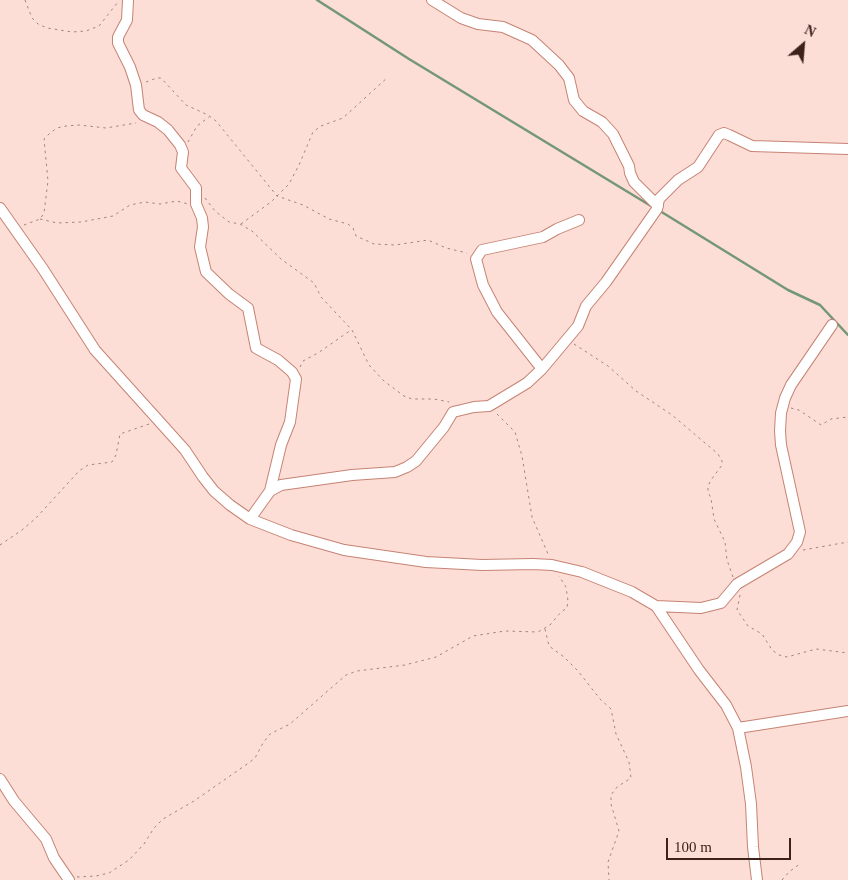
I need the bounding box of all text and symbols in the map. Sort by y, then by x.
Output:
north arrow [778,20,828,70]
text: N [802,22,818,40]
scale bar [668,828,793,860]
text: 100 m [674,839,712,855]

